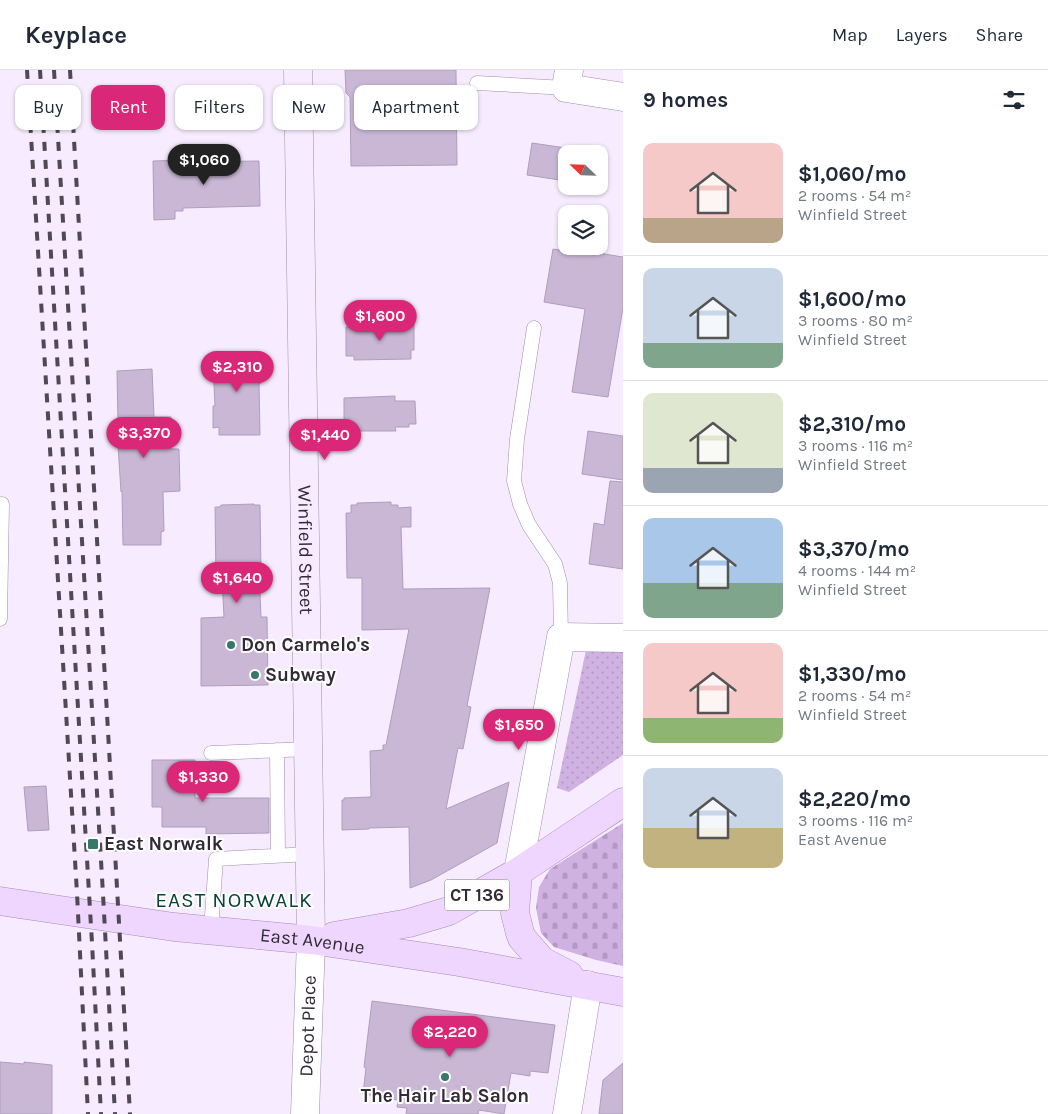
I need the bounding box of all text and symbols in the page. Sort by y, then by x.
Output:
text: Keyplace [25,21,127,49]
text: Map [832,24,868,46]
text: Layers [896,24,948,46]
text: Share [976,24,1023,46]
chip: Buy [15,85,81,130]
chip: Rent [91,85,165,130]
chip: Filters [175,85,263,130]
chip: New [273,85,344,130]
chip: Apartment [354,85,478,130]
icon: filters [1000,86,1028,114]
text: 9 homes [643,88,728,112]
pin: $1,060 [163,144,245,186]
north arrow [558,145,608,195]
map controls [558,145,608,255]
text: $1,060 [179,150,229,169]
text: $1,060/mo [798,162,906,186]
icon: home [683,163,743,223]
text: 2 rooms · 54 m² [798,186,911,205]
button: layers [558,205,608,255]
text: Winfield Street [798,205,907,224]
text: $1,600/mo [798,287,906,311]
icon: home [683,288,743,348]
pin: $1,600 [339,300,421,342]
text: $1,600 [355,306,405,325]
text: 3 rooms · 80 m² [798,311,913,330]
text: Winfield Street [798,330,907,349]
pin: $2,310 [196,350,278,393]
text: $2,310 [212,357,262,376]
text: $2,310/mo [798,412,906,436]
icon: home [683,413,743,473]
pin: $3,370 [103,416,185,459]
pin: $1,440 [284,418,366,461]
text: $3,370 [117,423,171,442]
text: $1,440 [300,425,350,444]
text: 3 rooms · 116 m² [798,436,913,455]
text: Winfield Street [798,455,907,474]
street label: Winfield Street [293,485,317,615]
text: $3,370/mo [798,537,909,561]
icon: home [683,538,743,598]
text: 4 rooms · 144 m² [798,561,916,580]
pin: $1,640 [196,562,278,604]
text: $1,640 [212,568,262,587]
text: Winfield Street [798,580,907,599]
place label: Don Carmelo's [241,634,370,656]
marker: Don Carmelo's [225,639,237,651]
text: $1,330/mo [798,662,906,686]
icon: home [683,663,743,723]
place label: Subway [265,664,336,686]
marker: Subway [249,669,261,681]
text: 2 rooms · 54 m² [798,686,911,705]
text: Winfield Street [798,705,907,724]
pin: $1,650 [478,708,560,751]
text: $1,650 [494,715,544,734]
pin: $1,330 [162,760,244,803]
text: $1,330 [178,767,228,786]
text: $2,220/mo [798,787,911,811]
icon: home [683,788,743,848]
text: 3 rooms · 116 m² [798,811,913,830]
text: East Avenue [798,830,887,849]
place label: East Norwalk [104,833,223,855]
marker: East Norwalk [86,837,100,851]
road number: CT 136 [444,880,510,910]
district label: EAST NORWALK [155,888,313,912]
street label: East Avenue [259,924,366,959]
street label: Depot Place [295,975,321,1077]
pin: $2,220 [409,1016,491,1058]
text: $2,220 [423,1022,477,1041]
marker: The Hair Lab Salon [439,1071,451,1083]
place label: The Hair Lab Salon [361,1085,529,1107]

